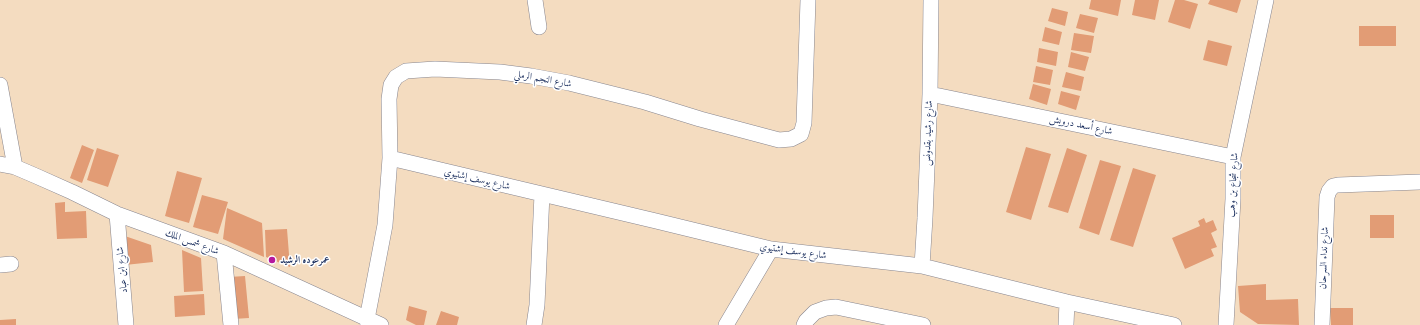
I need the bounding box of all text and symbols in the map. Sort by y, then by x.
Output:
street label: شارع النجم الرملي [513,68,573,90]
street label: شارع رشيد بقدونس [921,100,935,166]
street label: شارع أسعد درويش [1048,112,1114,138]
street label: شارع شجاع بن وهب [1225,152,1241,218]
street label: شارع يوسف إشتيوي [443,166,511,192]
street label: شارع شمس الملك [163,227,221,257]
street label: شارع نداء السرحان [1317,227,1331,289]
street label: شارع يوسف إشتيوي [759,240,827,262]
street label: شارع ابن عباد [114,246,130,294]
place label: عمرعوده الرشيد [280,254,329,266]
marker: عمرعوده الرشيد [267,255,277,265]

